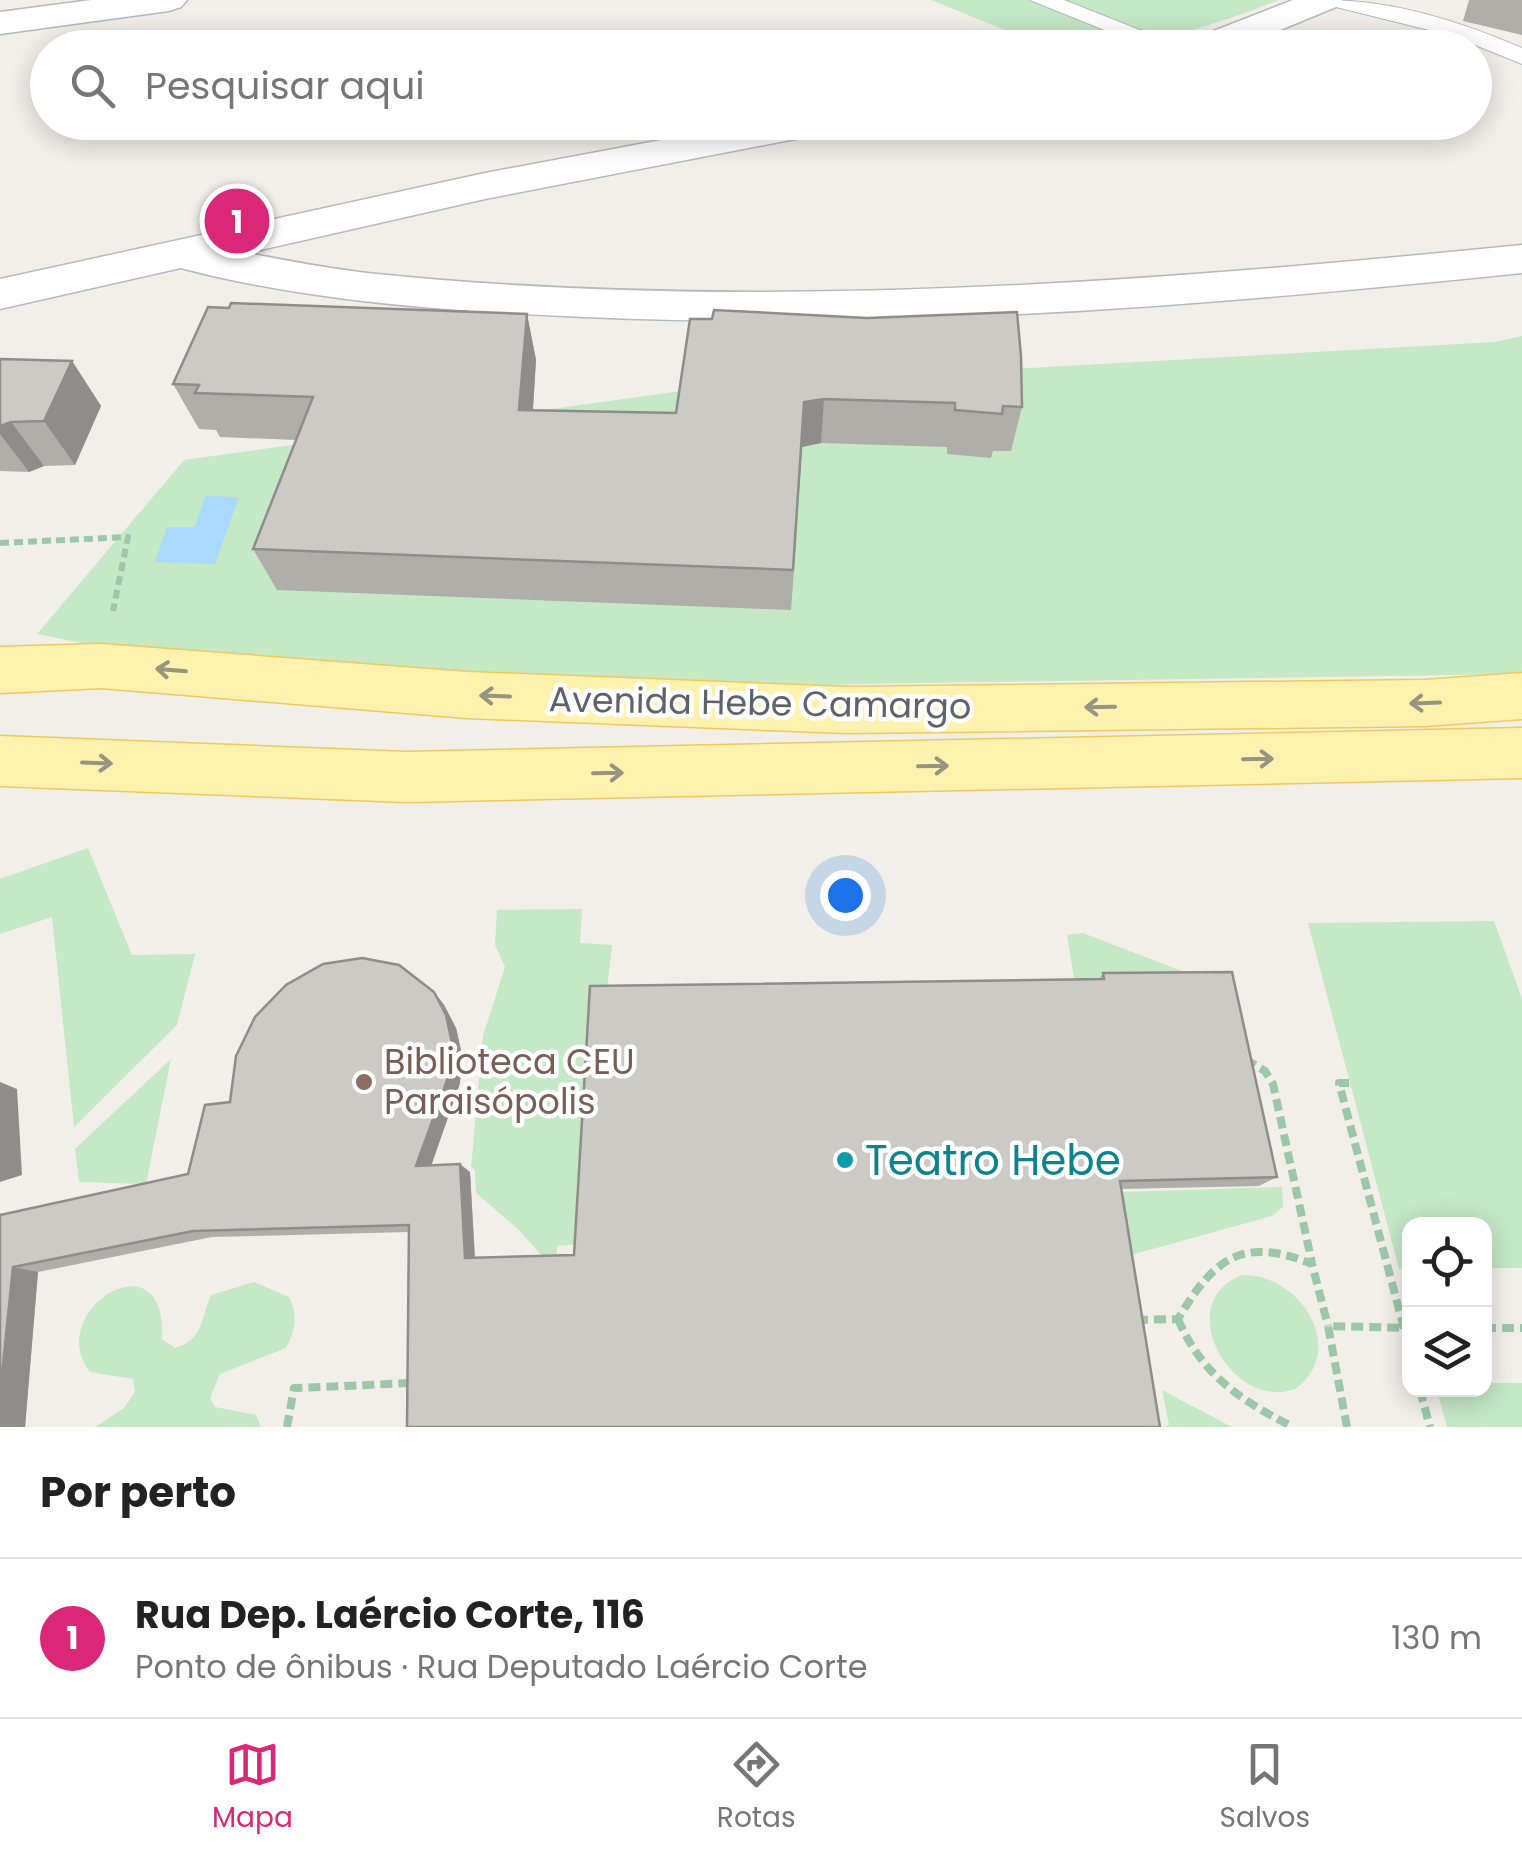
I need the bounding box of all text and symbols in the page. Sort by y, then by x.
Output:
search box [30,30,1492,140]
icon: search [65,58,120,113]
text: Pesquisar aqui [145,59,425,112]
pin: 1 [204,184,270,258]
one-way arrow [156,661,188,680]
street label: Avenida Hebe Camargo [548,674,972,731]
one-way arrow [480,687,512,706]
one-way arrow [1409,694,1441,713]
one-way arrow [1084,698,1116,716]
one-way arrow [1242,750,1274,768]
one-way arrow [81,754,113,773]
one-way arrow [916,756,949,776]
one-way arrow [592,764,624,782]
your location [820,870,871,921]
place label: Biblioteca CEU Paraisópolis [384,1037,635,1126]
marker: Biblioteca CEU Paraisópolis [353,1071,375,1093]
place label: Teatro Hebe [865,1131,1121,1190]
marker: Teatro Hebe [834,1149,856,1171]
map controls [1402,1217,1492,1397]
button: locate [1402,1217,1492,1307]
button: layers [1402,1307,1492,1397]
text: Por perto [40,1463,236,1522]
text: Rua Dep. Laércio Corte, 116 [135,1588,645,1641]
text: 1 [66,1615,79,1660]
text: 130 m [1391,1615,1482,1660]
text: Ponto de ônibus · Rua Deputado Laércio Corte [135,1644,867,1689]
tab: Mapa [212,1737,293,1839]
tab: Rotas [717,1737,796,1839]
tab: Salvos [1220,1737,1310,1839]

